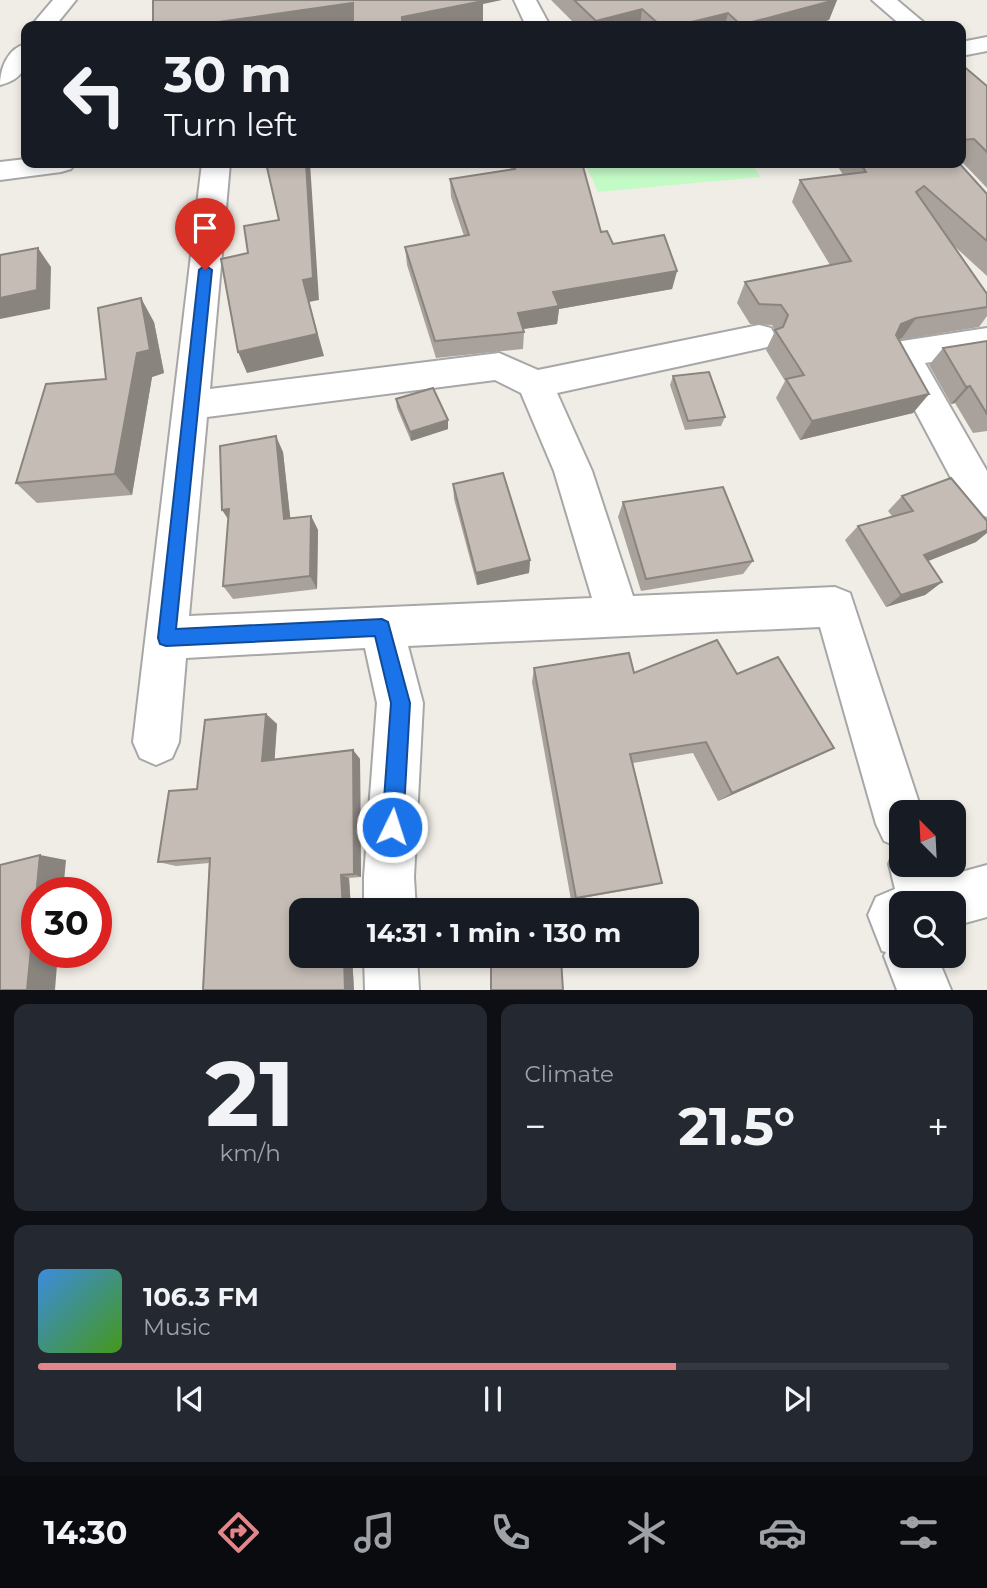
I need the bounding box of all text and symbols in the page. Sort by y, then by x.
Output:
text: 30 m [164,45,292,104]
icon: left [49,49,140,140]
text: Turn left [164,105,298,144]
pin [175,198,235,270]
icon: arrive [186,209,224,247]
position arrow [355,790,429,864]
north arrow [889,800,966,877]
map controls [889,800,966,968]
speed limit sign: 30 [21,877,112,968]
button: search [889,891,966,968]
text: 14:31 · 1 min · 130 m [367,917,621,949]
text: 21 [206,1038,295,1149]
text: Climate [525,1060,614,1088]
text: 21.5° [678,1095,795,1158]
text: − [525,1103,546,1150]
text: + [927,1103,949,1150]
text: km/h [220,1139,281,1167]
text: 106.3 FM [143,1281,259,1313]
text: Music [143,1313,211,1341]
icon: previous [171,1380,209,1418]
icon: pause [474,1380,512,1418]
icon: next [778,1380,816,1418]
icon: directions [214,1508,263,1557]
icon: music [350,1508,399,1557]
icon: phone [486,1508,535,1557]
icon: climate [622,1508,671,1557]
icon: car [758,1508,807,1557]
icon: filters [894,1508,943,1557]
text: 14:30 [44,1513,127,1552]

